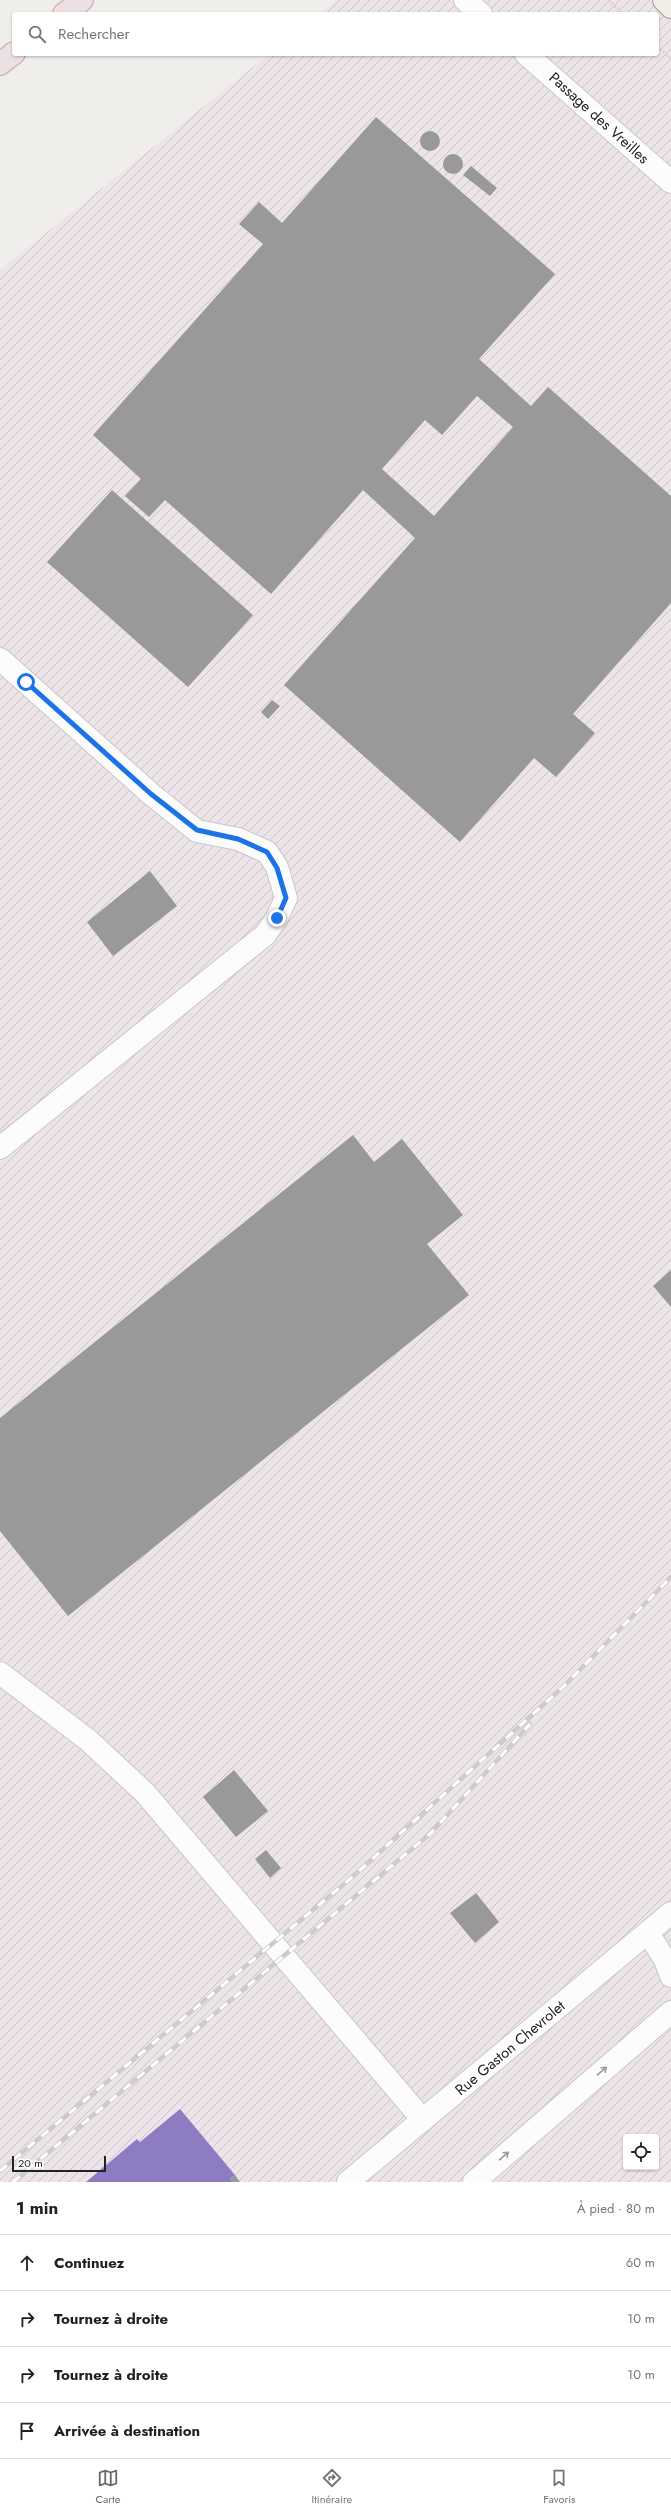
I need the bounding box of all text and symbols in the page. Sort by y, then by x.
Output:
search box [12,12,659,56]
icon: search [26,23,48,45]
text: Rechercher [58,23,130,45]
street label: Passage des Vreilles [544,67,654,169]
route start [17,673,35,691]
route end [268,909,286,927]
street label: Rue Gaston Chevrolet [450,1995,570,2101]
one-way arrow [597,2067,607,2076]
map controls [623,2134,659,2170]
button: locate [623,2134,659,2170]
one-way arrow [498,2152,509,2161]
scale bar [12,2154,106,2173]
text: 20 m [18,2155,43,2171]
text: 1 min [16,2196,58,2220]
text: À pied · 80 m [577,2199,655,2218]
icon: ahead [16,2252,38,2274]
text: Continuez [54,2252,124,2274]
text: 60 m [626,2253,655,2272]
icon: right [16,2308,38,2330]
text: Tournez à droite [54,2308,168,2330]
text: 10 m [627,2309,655,2328]
icon: right [16,2364,38,2386]
text: Tournez à droite [54,2364,168,2386]
text: 10 m [627,2365,655,2384]
icon: arrive [16,2420,38,2442]
text: Arrivée à destination [54,2420,200,2442]
tab: Carte [96,2467,120,2507]
tab: Itinéraire [311,2467,352,2507]
tab: Favoris [543,2467,575,2507]

